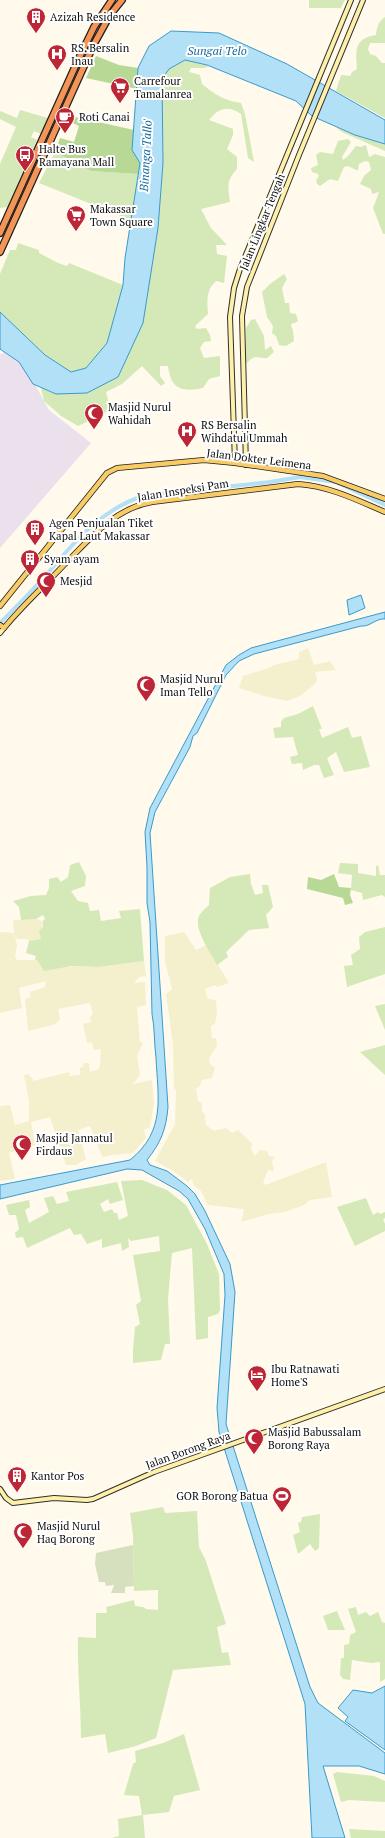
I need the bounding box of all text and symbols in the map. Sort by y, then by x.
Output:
building icon: Azizah Residence [25,6,47,34]
place label: Azizah Residence [50,10,136,24]
place label: RS. Bersalin Inau [71,41,130,68]
hospital icon: RS. Bersalin Inau [46,43,68,71]
water label: Sungai Telo [187,43,247,58]
place label: Carrefour Tamalanrea [134,74,192,101]
supermarket icon: Carrefour Tamalanrea [109,76,131,104]
cafe icon: Roti Canai [54,106,76,134]
place label: Roti Canai [79,110,130,124]
water label: Binanga Tallo' [136,118,155,193]
place label: Halte Bus Ramayana Mall [39,142,114,169]
bus stop icon: Halte Bus Ramayana Mall [14,144,36,172]
street label: Jalan Lingkar Tengah [236,171,288,272]
place label: Makassar Town Square [90,202,153,229]
supermarket icon: Makassar Town Square [65,204,87,232]
place label: Masjid Nurul Wahidah [108,400,171,427]
mosque icon: Masjid Nurul Wahidah [83,402,105,430]
place label: RS Bersalin Wihdatul Ummah [201,418,288,445]
hospital icon: RS Bersalin Wihdatul Ummah [176,420,198,448]
street label: Jalan Dokter Leimena [206,446,313,472]
street label: Jalan Inspeksi Pam [136,476,230,504]
place label: Agen Penjualan Tiket Kapal Laut Makassar [49,516,153,543]
building icon: Agen Penjualan Tiket Kapal Laut Makassar [24,518,46,546]
building icon: Syam ayam [19,548,41,576]
place label: Syam ayam [44,552,100,566]
mosque icon: Mesjid [35,570,57,598]
place label: Mesjid [60,574,92,588]
place label: Masjid Nurul Iman Tello [160,672,223,699]
mosque icon: Masjid Nurul Iman Tello [135,674,157,702]
place label: Masjid Jannatul Firdaus [36,1131,113,1158]
mosque icon: Masjid Jannatul Firdaus [11,1133,33,1161]
place label: Ibu Ratnawati Home'S [271,1362,340,1389]
hotel icon: Ibu Ratnawati Home'S [246,1364,268,1392]
place label: Masjid Babussalam Borong Raya [268,1425,362,1452]
mosque icon: Masjid Babussalam Borong Raya [243,1427,265,1455]
street label: Jalan Borong Raya [144,1428,233,1472]
building icon: Kantor Pos [6,1465,28,1493]
place label: Kantor Pos [31,1469,85,1483]
sports icon: GOR Borong Batua [271,1485,293,1513]
place label: GOR Borong Batua [176,1489,268,1503]
place label: Masjid Nurul Haq Borong [37,1519,100,1546]
mosque icon: Masjid Nurul Haq Borong [12,1521,34,1549]

